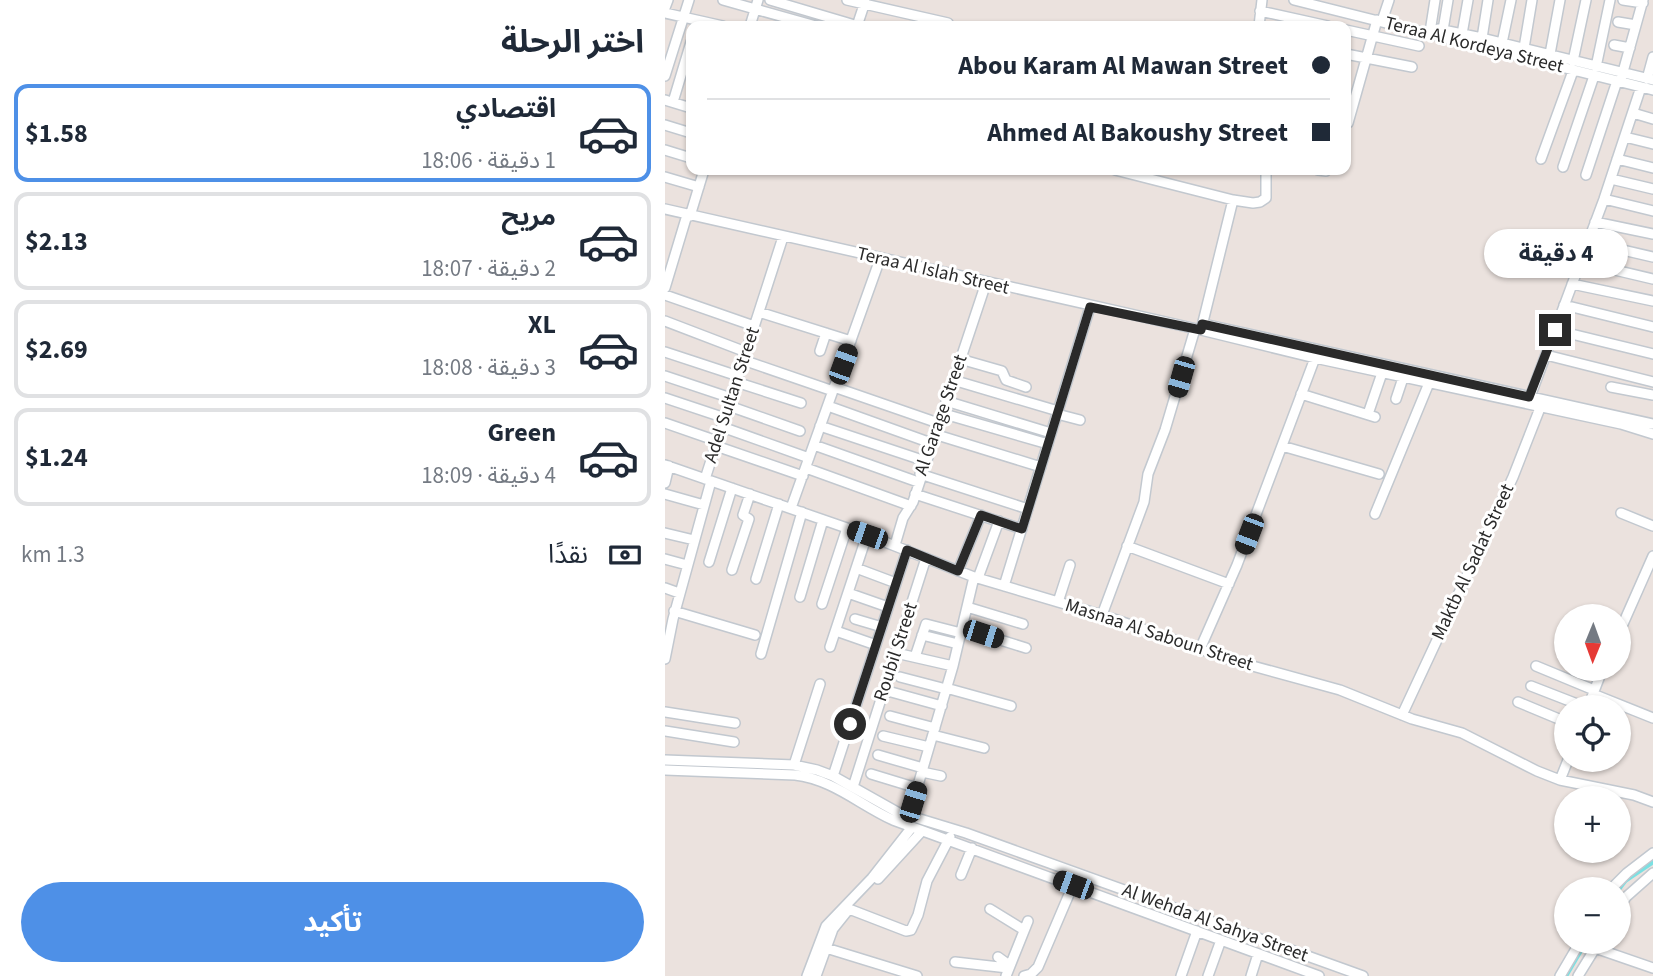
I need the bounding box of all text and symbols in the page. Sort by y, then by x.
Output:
street label: Teraa Al Kordeya Street [1382,10,1567,80]
text: اختر الرحلة [501,19,644,65]
text: Abou Karam Al Mawan Street [958,47,1288,84]
text: اقتصادي [456,90,556,127]
icon: car [577,102,640,165]
text: Ahmed Al Bakoushy Street [987,114,1288,151]
text: $1.58 [25,115,88,152]
text: 1 دقيقة · 18:06 [421,144,556,177]
text: مريح [501,198,556,235]
icon: car [577,210,640,273]
text: $2.13 [25,223,88,260]
callout: 4 دقيقة [1483,229,1627,278]
text: 4 دقيقة [1519,237,1593,270]
street label: Teraa Al Islah Street [854,240,1012,302]
text: 2 دقيقة · 18:07 [421,252,556,285]
text: XL [528,306,556,343]
route end [1539,314,1571,346]
icon: car [577,318,640,381]
street label: Adel Sultan Street [697,323,767,467]
text: $2.69 [25,331,88,368]
car [826,341,861,387]
street label: Al Garage Street [908,350,974,479]
text: 3 دقيقة · 18:08 [421,351,556,384]
car [1166,354,1197,400]
text: Green [488,414,556,451]
icon: car [577,426,640,489]
text: $1.24 [25,439,88,476]
text: 4 دقيقة · 18:09 [421,459,556,492]
street label: Maktb Al Sadat Street [1425,479,1521,645]
car [1232,511,1267,557]
car [844,518,891,552]
text: نقدًا [548,536,588,573]
icon: cash [606,536,644,574]
text: 1.3 km [21,538,85,571]
street label: Masnaa Al Saboun Street [1061,592,1257,678]
street label: Roubil Street [867,598,925,705]
north arrow [1554,604,1631,681]
map controls [1554,604,1631,954]
car [960,618,1007,650]
button: locate [1554,695,1631,772]
route start [834,708,866,740]
car [897,779,930,825]
button: + [1554,786,1631,863]
car [1050,868,1097,902]
street label: Al Wehda Al Sahya Street [1118,877,1312,969]
button: − [1554,877,1631,954]
button: تأكيد [21,882,644,962]

